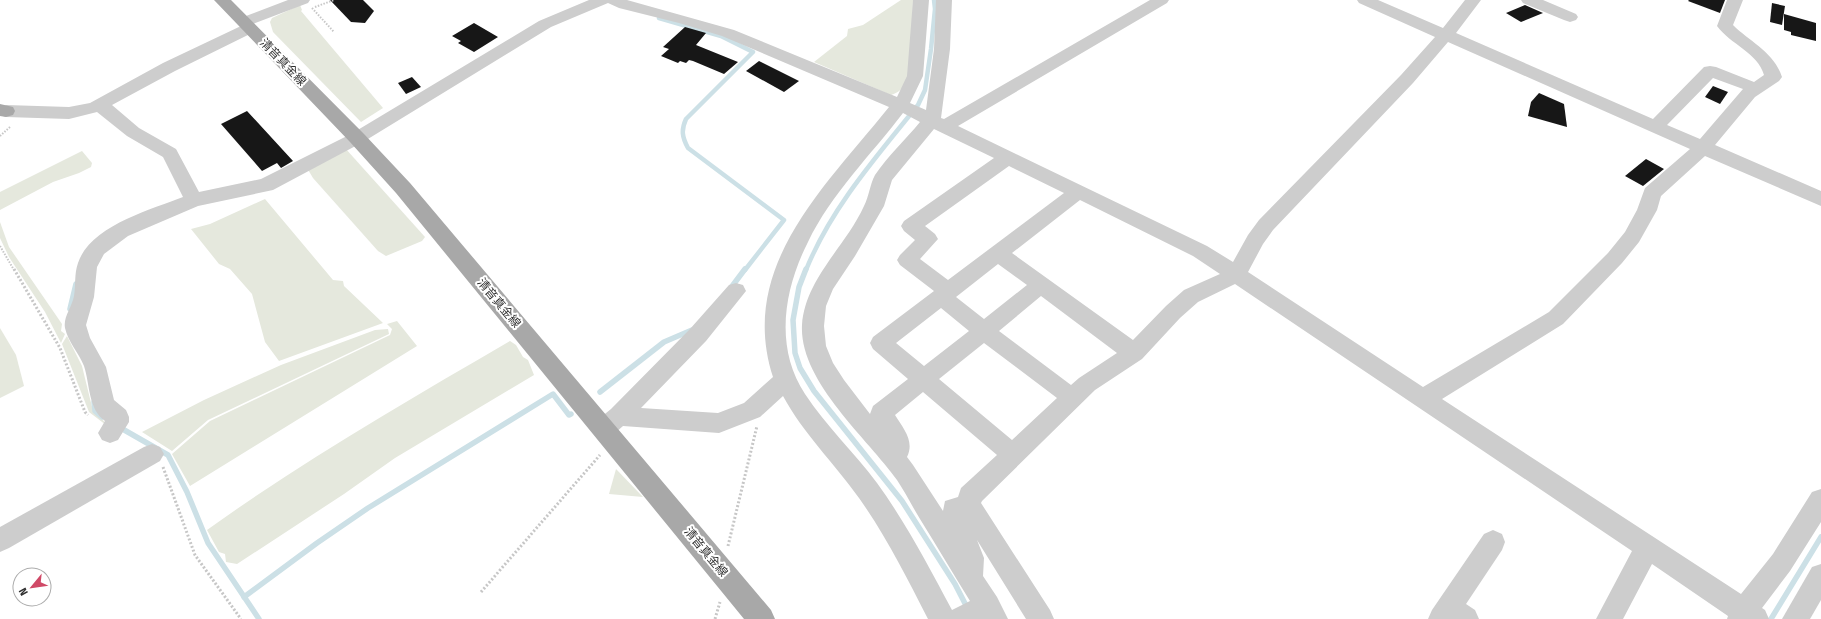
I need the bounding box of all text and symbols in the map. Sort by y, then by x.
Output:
street label: 清音真金線 [257,36,309,88]
street label: 清音真金線 [474,276,524,330]
street label: 清音真金線 [681,525,731,579]
north arrow [12,567,52,607]
text: N [16,586,31,598]

